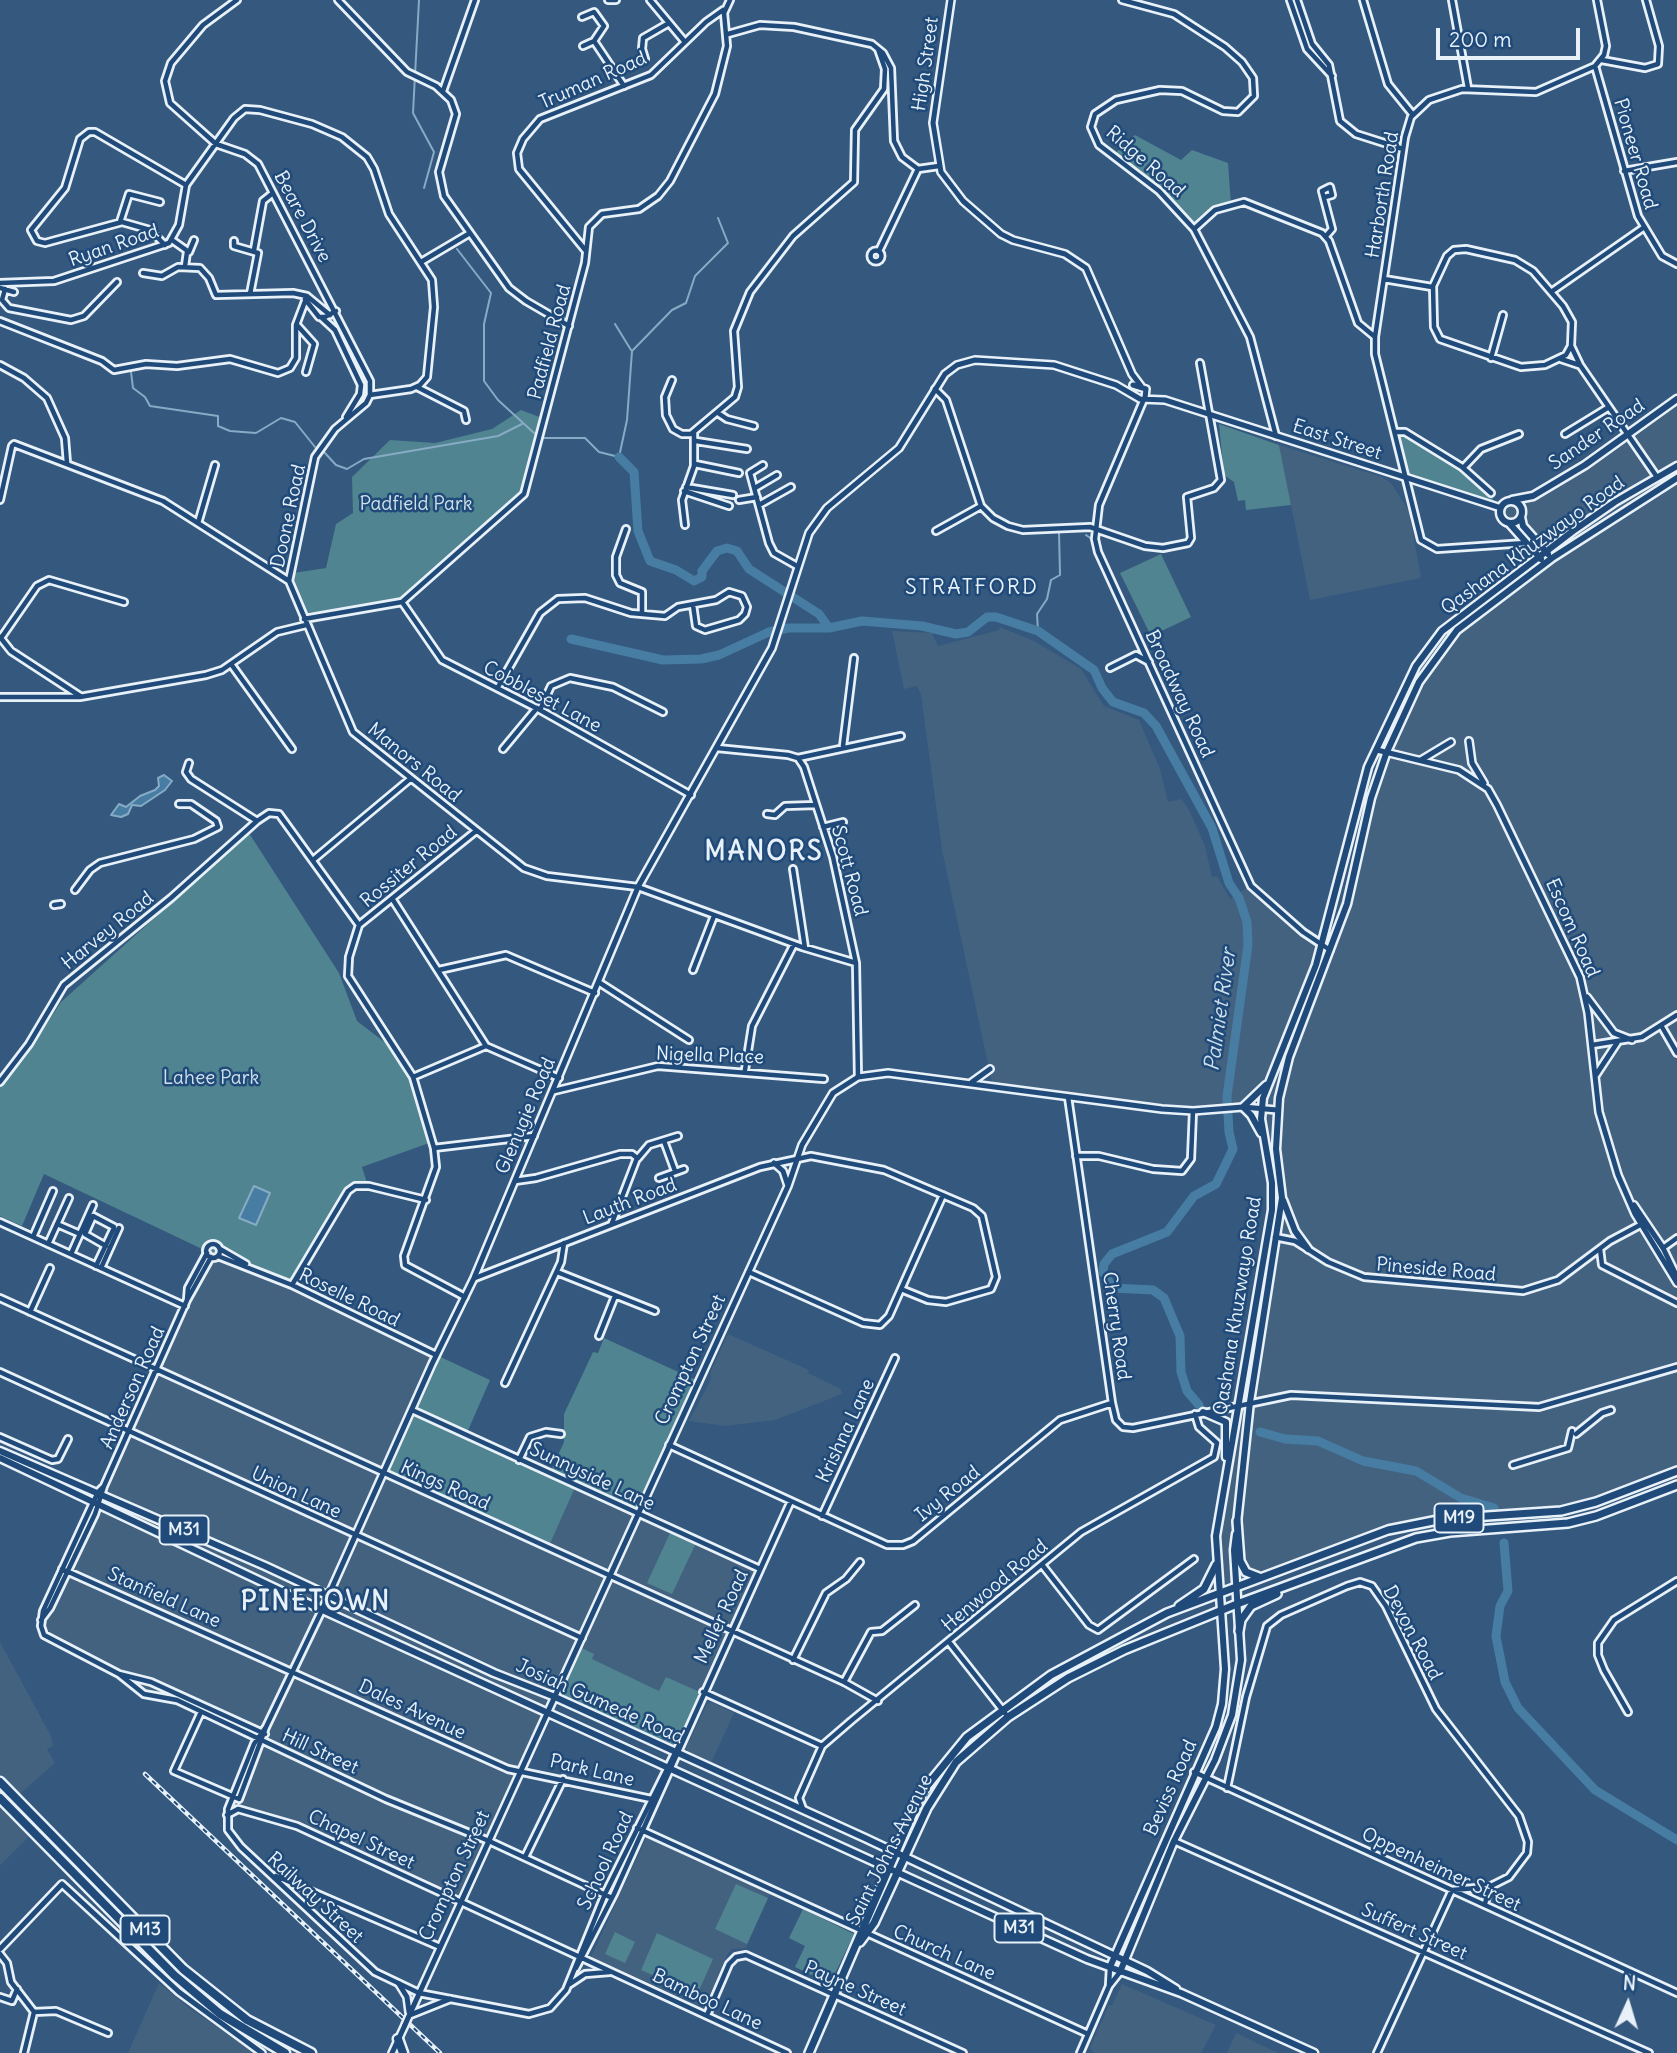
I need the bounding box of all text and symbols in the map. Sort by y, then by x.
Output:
scale bar [1439,14,1582,58]
street label: High Street [908,16,944,112]
text: 200 m [1449,26,1512,53]
street label: Truman Road [536,47,650,115]
street label: Pioneer Road [1608,96,1662,212]
street label: Ridge Road [1101,121,1189,203]
street label: Harborth Road [1362,130,1404,260]
street label: Beare Drive [268,167,336,267]
street label: Ryan Road [66,220,162,272]
street label: Padfield Road [524,282,576,402]
street label: Sander Road [1545,395,1649,475]
street label: East Street [1290,415,1384,465]
street label: Doone Road [267,462,311,570]
street label: Qashana Khuzwayo Road [1437,472,1629,620]
park label: Padfield Park [360,494,472,516]
district label: STRATFORD [906,575,1038,601]
street label: Broadway Road [1139,627,1219,761]
street label: Cobbleset Lane [479,656,605,738]
street label: Manors Road [363,718,465,808]
street label: Rossiter Road [356,821,462,913]
street label: Scott Road [826,823,872,919]
district label: MANORS [705,837,823,869]
street label: Escom Road [1540,875,1604,981]
street label: Harvey Road [57,887,159,975]
water label: Palmiet River [1200,947,1242,1073]
street label: Nigella Place [656,1043,764,1069]
street label: Glenugie Road [491,1054,561,1178]
park label: Lahee Park [163,1068,259,1090]
street label: Lauth Road [580,1174,680,1230]
street label: Qashana Khuzwayo Road [1209,1195,1267,1417]
street label: Pineside Road [1375,1253,1497,1287]
street label: Roselle Road [295,1264,403,1332]
street label: Cherry Road [1097,1270,1135,1382]
street label: Crompton Street [651,1291,731,1429]
street label: Anderson Road [96,1323,170,1453]
street label: Krishna Lane [812,1375,880,1487]
street label: Sunnyside Lane [526,1438,658,1516]
street label: Kings Road [397,1456,493,1516]
street label: Ivy Road [911,1461,985,1527]
street label: Union Lane [247,1462,345,1524]
road number: M19 [1434,1504,1484,1532]
road number: M31 [160,1516,208,1545]
street label: Henwood Road [937,1535,1053,1637]
street label: Stanfield Lane [104,1563,224,1633]
street label: Meller Road [690,1566,754,1668]
street label: Devon Road [1378,1582,1446,1684]
district label: PINETOWN [242,1587,390,1619]
street label: Josiah Gumede Road [512,1655,688,1749]
street label: Dales Avenue [355,1675,469,1745]
street label: Hill Street [278,1724,362,1780]
street label: Beviss Road [1140,1737,1202,1839]
street label: Park Lane [548,1750,636,1792]
street label: Saint Johns Avenue [842,1771,938,1929]
street label: Chapel Street [304,1805,418,1875]
street label: Crompton Street [415,1807,495,1945]
street label: School Road [573,1808,639,1914]
street label: Oppenheimer Street [1358,1823,1524,1917]
street label: Railway Street [262,1848,368,1948]
street label: Suffert Street [1358,1899,1470,1965]
road number: M31 [995,1914,1044,1942]
road number: M13 [120,1916,170,1944]
street label: Church Lane [889,1920,999,1986]
street label: Payne Street [801,1956,909,2022]
street label: Bamboo Lane [648,1965,766,2035]
north arrow [1593,1969,1663,2039]
text: N [1622,1971,1637,1995]

